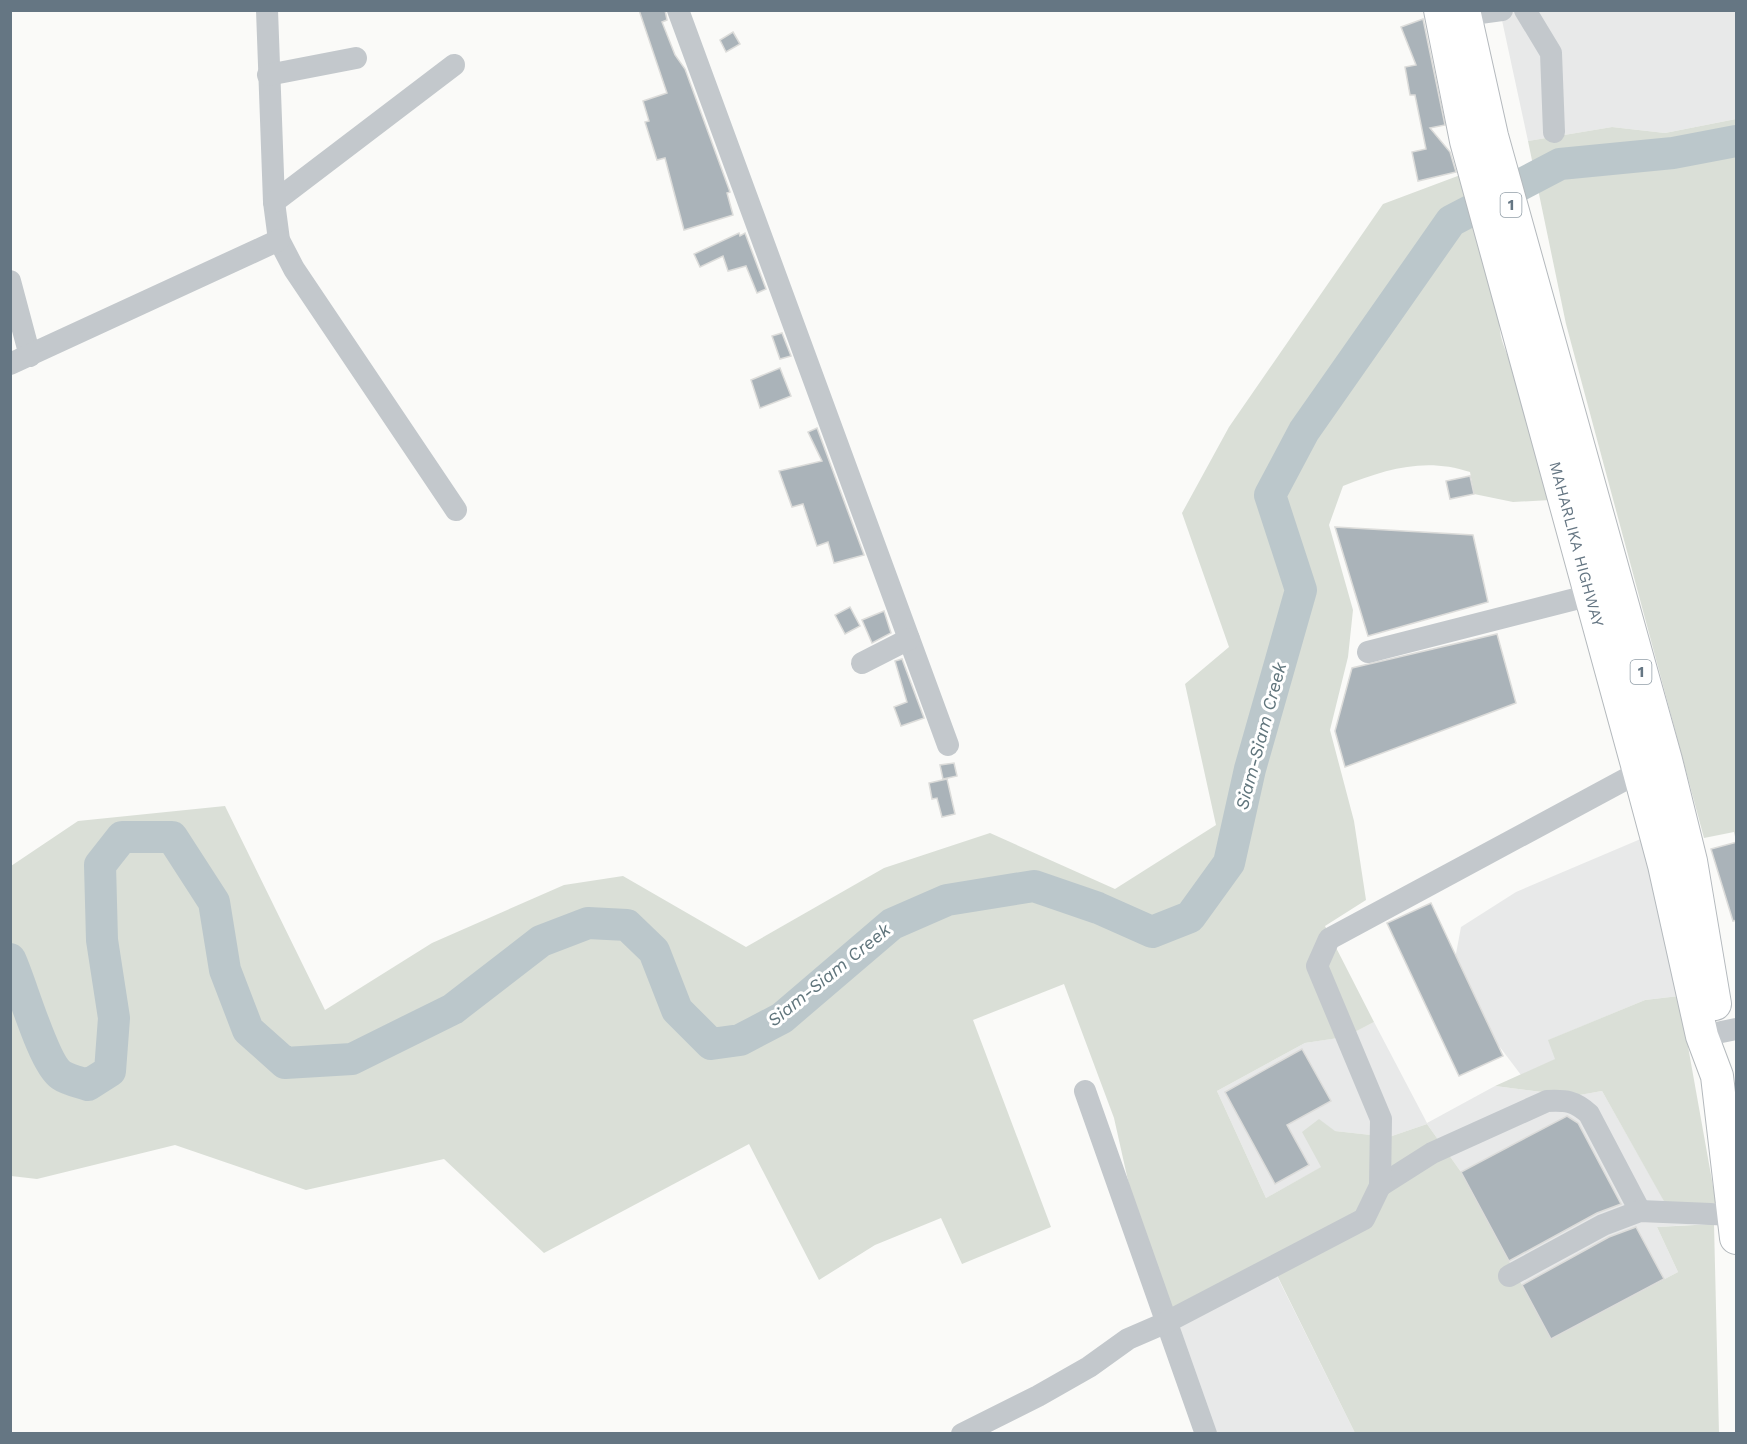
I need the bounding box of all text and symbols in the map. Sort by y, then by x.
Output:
road number: 1 [1500,193,1522,217]
street label: MAHARLIKA HIGHWAY [1545,459,1608,629]
water label: Siam-Siam Creek [1231,659,1291,812]
road number: 1 [1630,660,1652,684]
water label: Siam-Siam Creek [763,918,895,1031]

